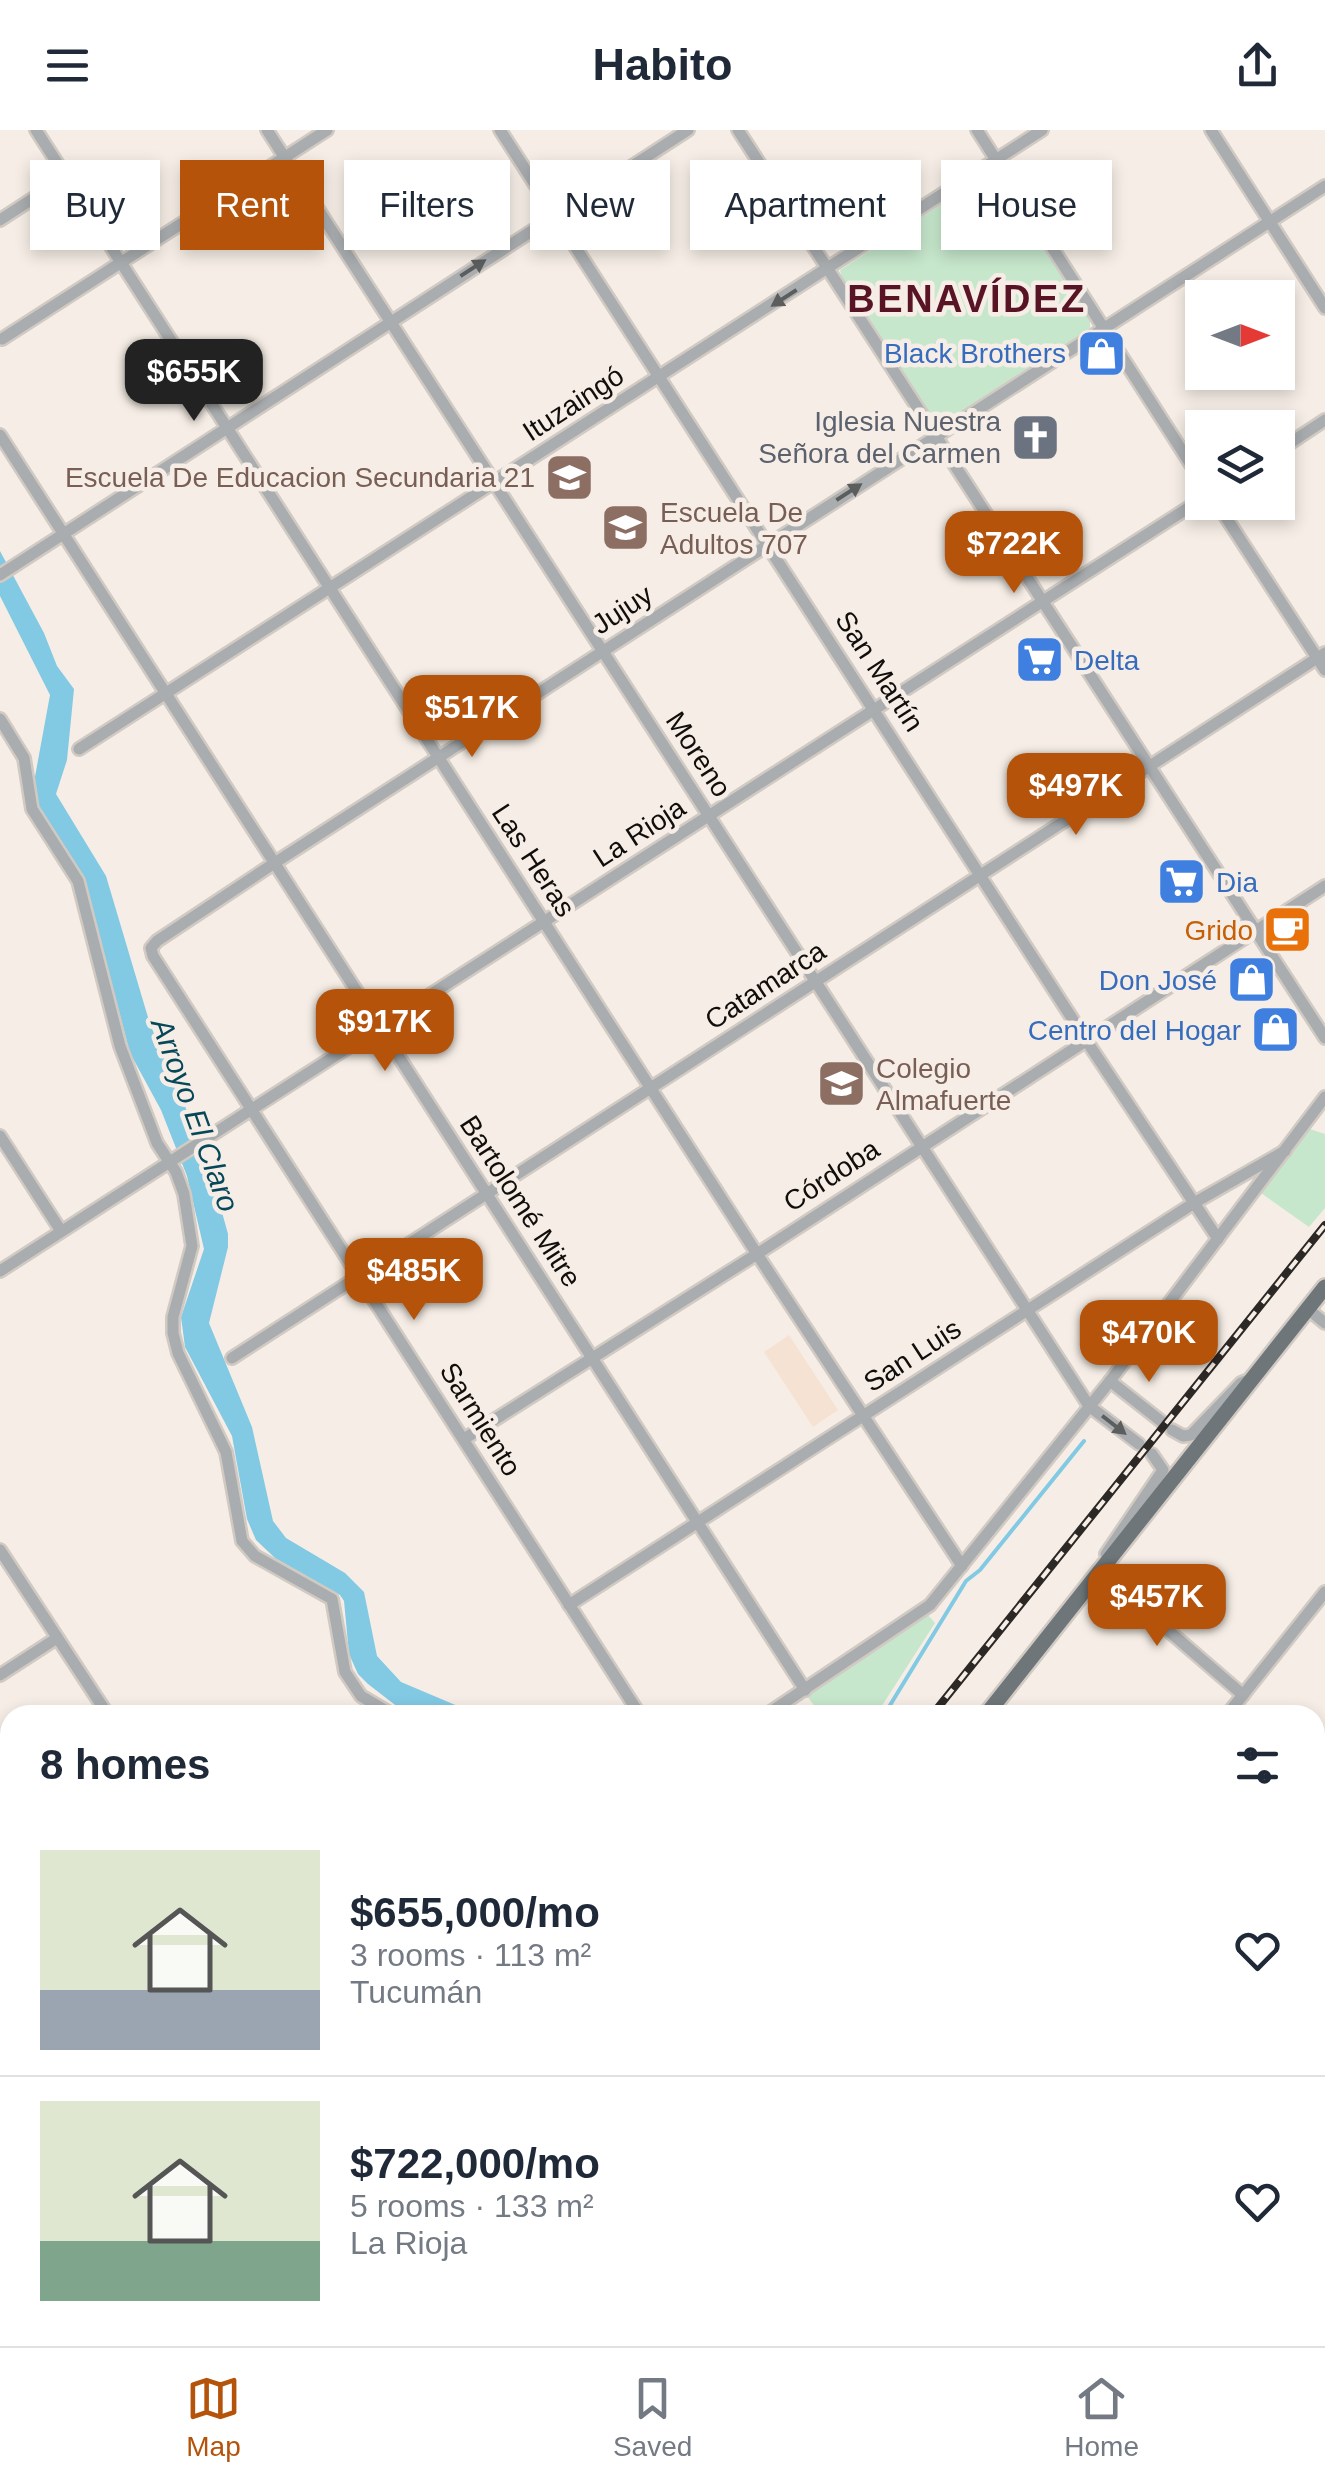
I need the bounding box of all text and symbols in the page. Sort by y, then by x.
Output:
icon: menu [40,38,95,93]
icon: share [1230,38,1285,93]
text: Habito [593,39,733,90]
chip: Buy [30,160,160,250]
chip: Rent [180,160,324,250]
chip: Filters [344,160,510,250]
chip: New [530,160,670,250]
chip: Apartment [690,160,921,250]
chip: House [941,160,1112,250]
one-way arrow [459,260,486,278]
district label: BENAVÍDEZ [847,277,1087,320]
north arrow [1185,280,1295,390]
map controls [1185,280,1295,520]
one-way arrow [771,288,798,306]
shop icon: Black Brothers [1075,327,1127,379]
place label: Black Brothers [884,338,1066,369]
pin: $655K [124,339,264,424]
text: $655K [147,353,241,389]
street label: Ituzaingó [517,359,629,447]
place label: Iglesia Nuestra Señora del Carmen [758,406,1001,469]
button: layers [1185,410,1295,520]
church icon: Iglesia Nuestra Señora del Carmen [1010,411,1062,463]
school or university icon: Escuela De Educacion Secundaria 21 [544,451,596,503]
place label: Escuela De Educacion Secundaria 21 [65,462,535,493]
one-way arrow [836,483,863,502]
place label: Escuela De Adultos 707 [660,497,808,560]
school or university icon: Escuela De Adultos 707 [599,502,651,554]
pin: $722K [944,511,1084,596]
text: $722K [967,525,1061,561]
street label: Jujuy [586,579,658,640]
street label: San Martín [829,605,930,737]
supermarket icon: Delta [1013,634,1065,686]
place label: Delta [1074,645,1140,676]
pin: $517K [402,675,542,760]
text: $517K [425,689,519,725]
street label: Moreno [660,706,737,803]
pin: $497K [1006,753,1146,838]
text: $497K [1029,767,1123,803]
street label: La Rioja [588,791,691,873]
street label: Las Heras [486,798,581,922]
supermarket icon: Dia [1155,856,1207,908]
place label: Dia [1216,867,1258,898]
cafe icon: Grido [1262,904,1314,956]
place label: Grido [1185,915,1253,946]
street label: Catamarca [699,935,831,1036]
shop icon: Don José [1226,954,1278,1006]
place label: Don José [1099,965,1217,996]
pin: $917K [315,989,455,1074]
text: $917K [338,1003,432,1039]
shop icon: Centro del Hogar [1250,1004,1302,1056]
water label: Arroyo El Claro [144,1012,246,1216]
place label: Centro del Hogar [1028,1015,1241,1046]
place label: Colegio Almafuerte [876,1053,1011,1116]
school or university icon: Colegio Almafuerte [815,1058,867,1110]
street label: Bartolomé Mitre [454,1110,587,1293]
street label: Córdoba [778,1133,885,1218]
pin: $485K [344,1238,484,1323]
text: $485K [367,1252,461,1288]
pin: $470K [1079,1300,1219,1385]
street label: San Luis [858,1313,966,1398]
text: $470K [1102,1314,1196,1350]
street label: Sarmiento [434,1357,528,1482]
one-way arrow [1101,1414,1127,1435]
pin: $457K [1087,1564,1227,1649]
text: $457K [1110,1578,1204,1614]
icon: filters [1230,1738,1285,1793]
text: 8 homes [40,1741,210,1788]
text: $655,000/mo [350,1889,600,1936]
icon: home [120,1890,240,2010]
icon: heart [1230,1923,1285,1978]
text: 3 rooms · 113 m² [350,1937,591,1973]
text: Tucumán [350,1974,482,2010]
text: $722,000/mo [350,2140,600,2187]
icon: home [120,2141,240,2261]
icon: heart [1230,2174,1285,2229]
text: 5 rooms · 133 m² [350,2188,594,2224]
text: La Rioja [350,2225,467,2261]
tab: Map [186,2371,241,2463]
tab: Saved [613,2371,692,2463]
tab: Home [1064,2371,1139,2463]

